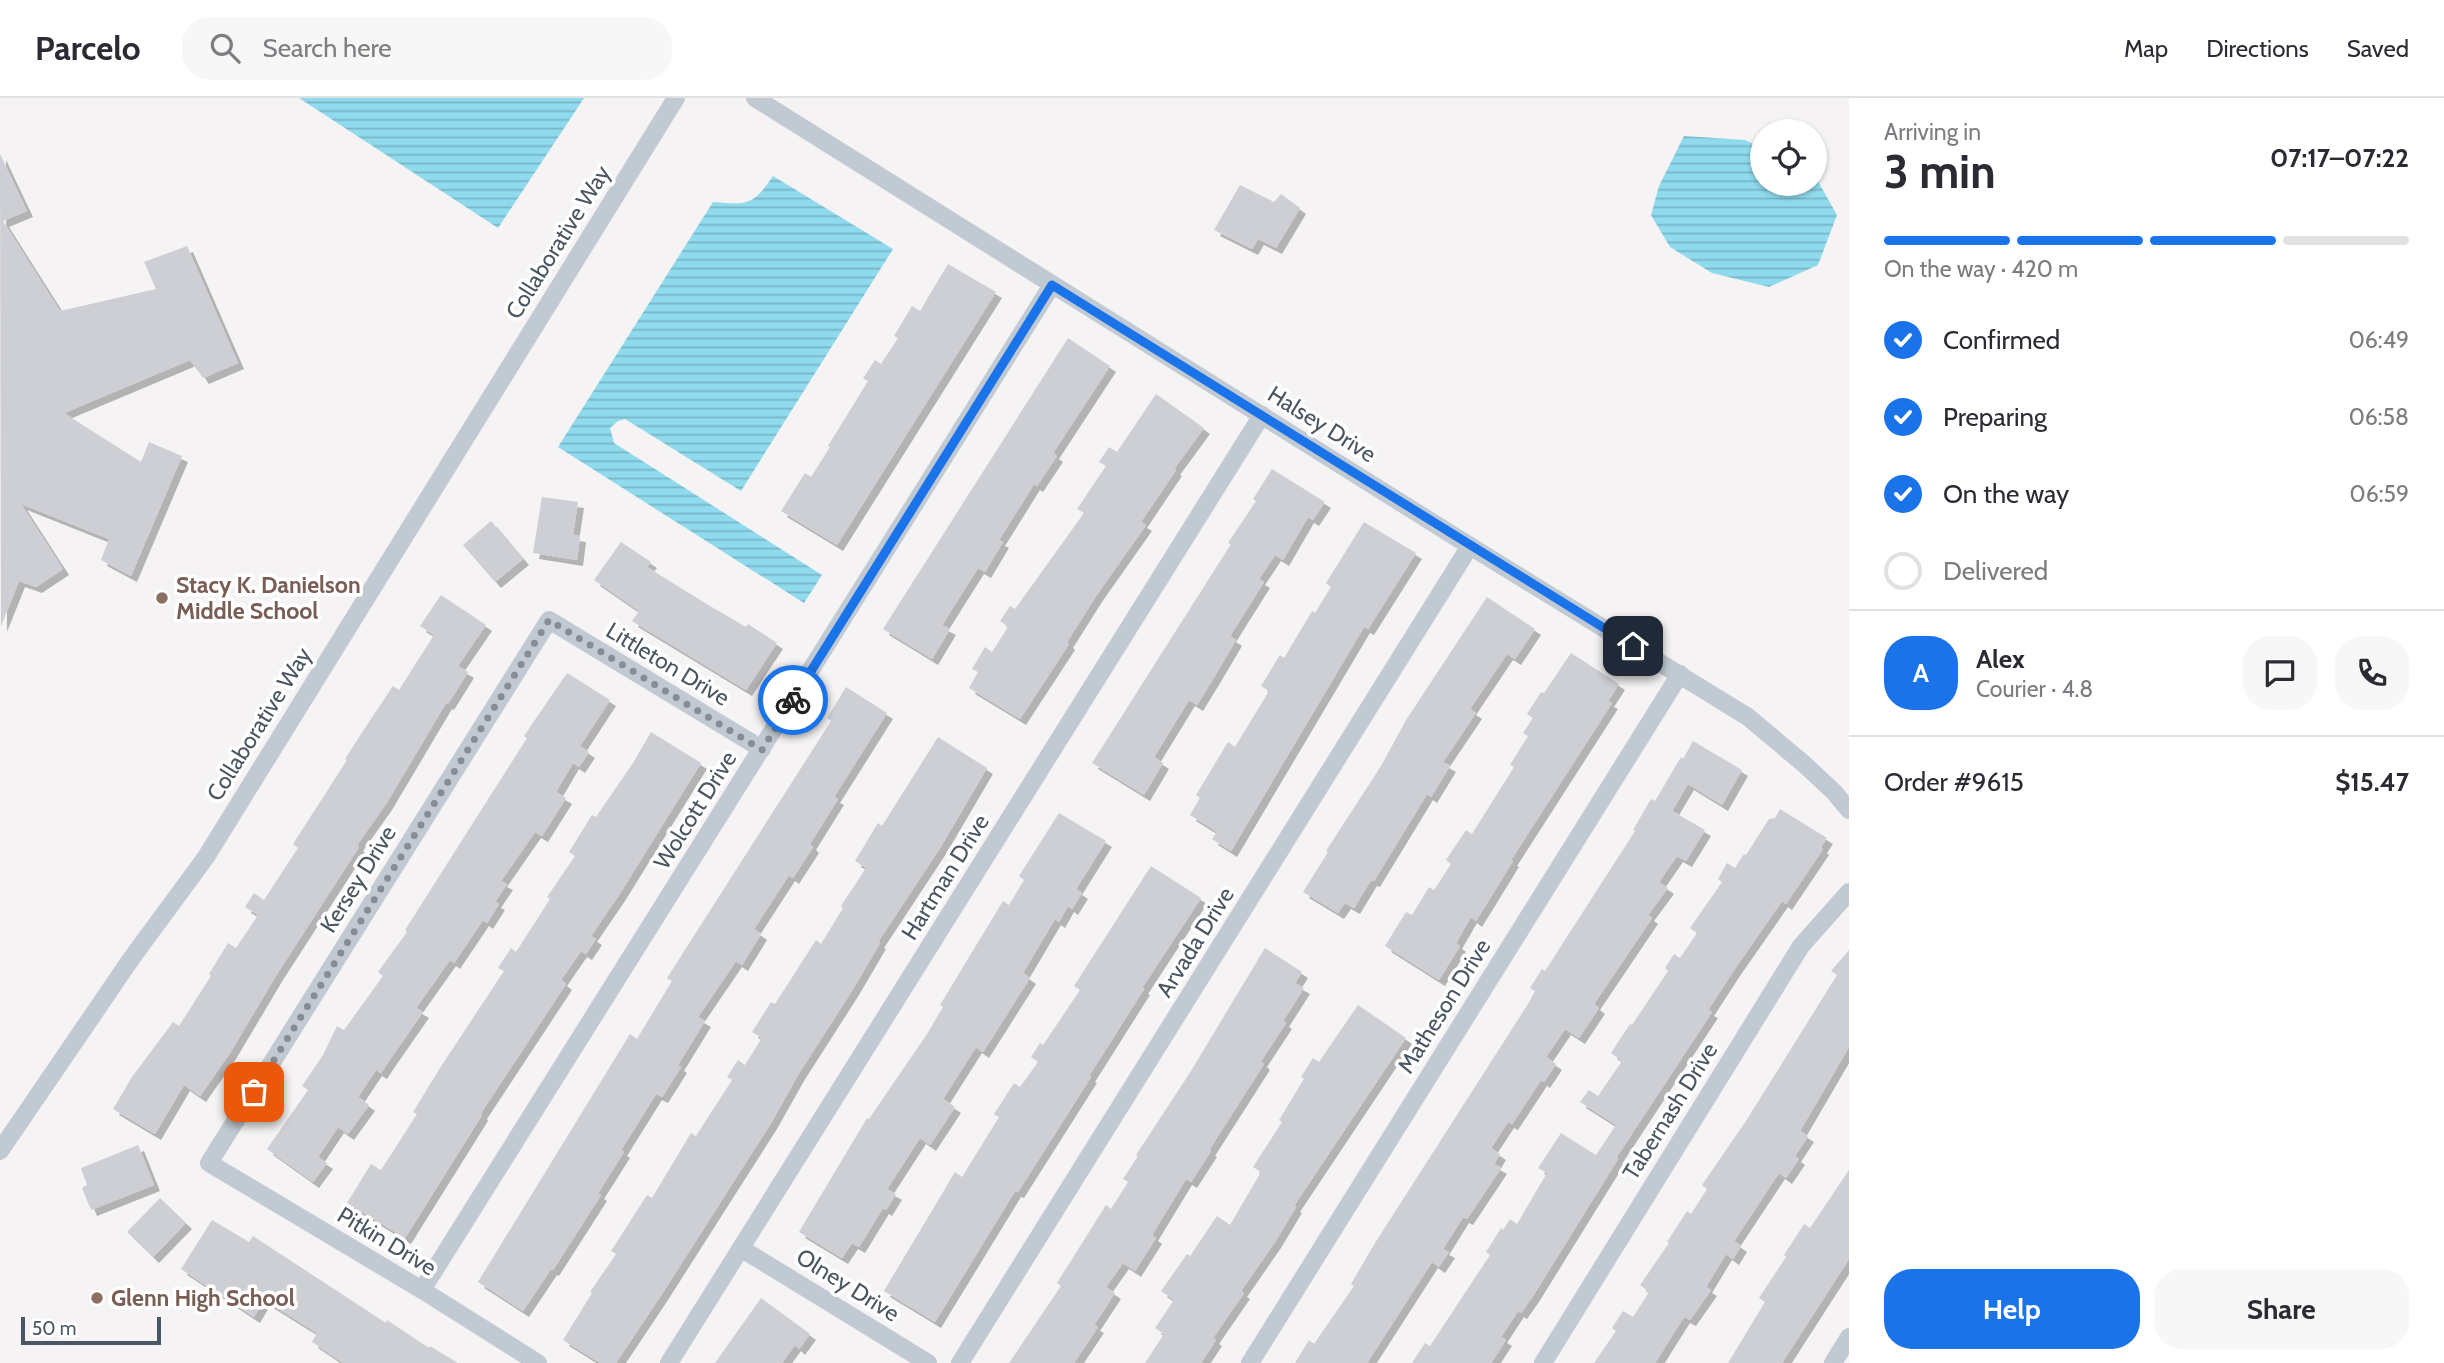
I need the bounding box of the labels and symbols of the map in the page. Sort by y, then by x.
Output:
street label: Collaborative Way [500,160,617,324]
street label: Halsey Drive [1263,380,1381,468]
place label: Stacy K. Danielson Middle School [176,571,361,625]
marker: Stacy K. Danielson Middle School [154,590,170,606]
street label: Littleton Drive [601,616,735,712]
pin [1603,616,1663,676]
street label: Collaborative Way [201,642,318,806]
courier [758,665,828,735]
street label: Wolcott Drive [648,746,742,874]
street label: Hartman Drive [895,809,995,945]
street label: Kersey Drive [314,820,402,938]
street label: Arvada Drive [1150,882,1240,1002]
street label: Matheson Drive [1392,933,1497,1078]
street label: Tabernash Drive [1617,1037,1723,1185]
pin [224,1062,284,1122]
street label: Pitkin Drive [332,1201,442,1282]
street label: Olney Drive [791,1242,905,1328]
place label: Glenn High School [111,1284,295,1312]
marker: Glenn High School [89,1290,105,1306]
scale bar [21,1314,161,1346]

